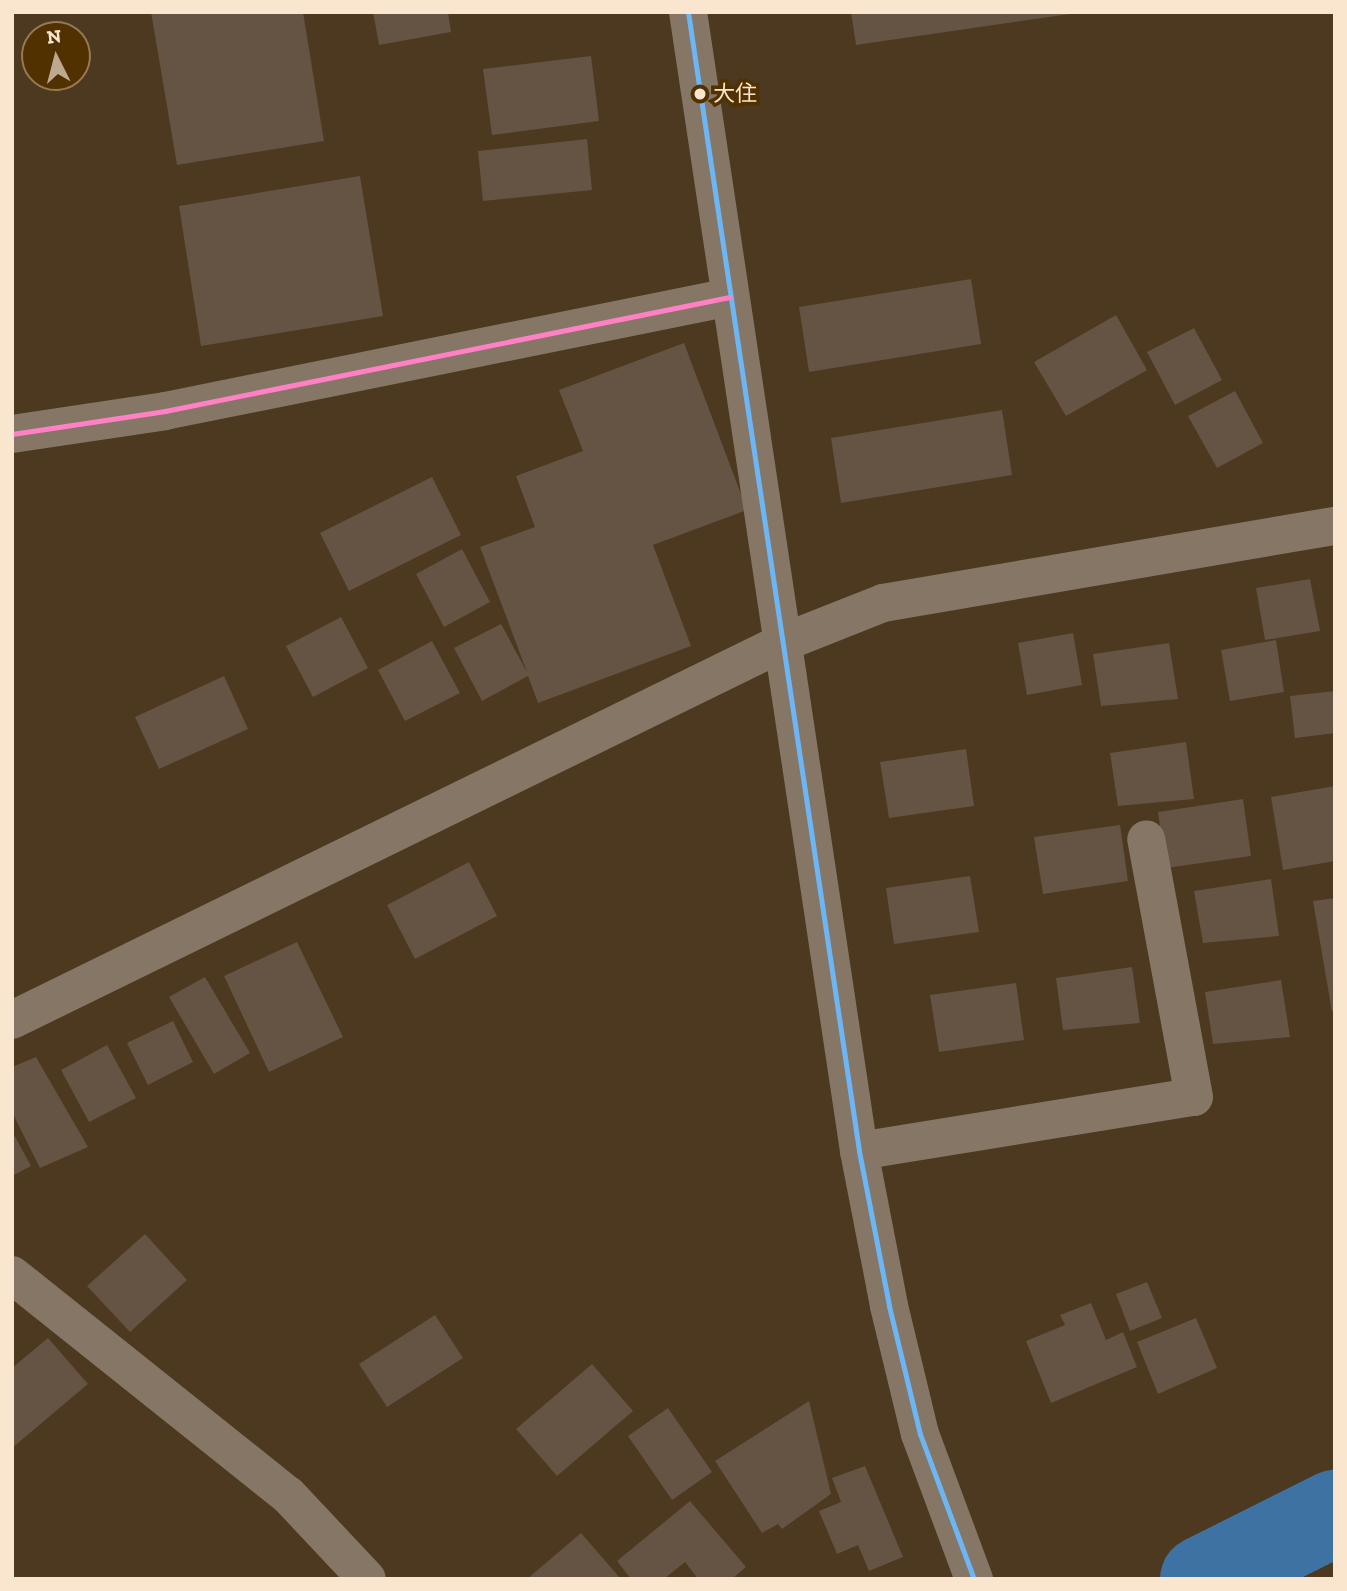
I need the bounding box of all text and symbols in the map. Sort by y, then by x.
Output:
north arrow [21,21,91,91]
text: N [46,24,62,49]
place label: 大住 [713,81,757,107]
marker: 大住 [693,87,707,101]

